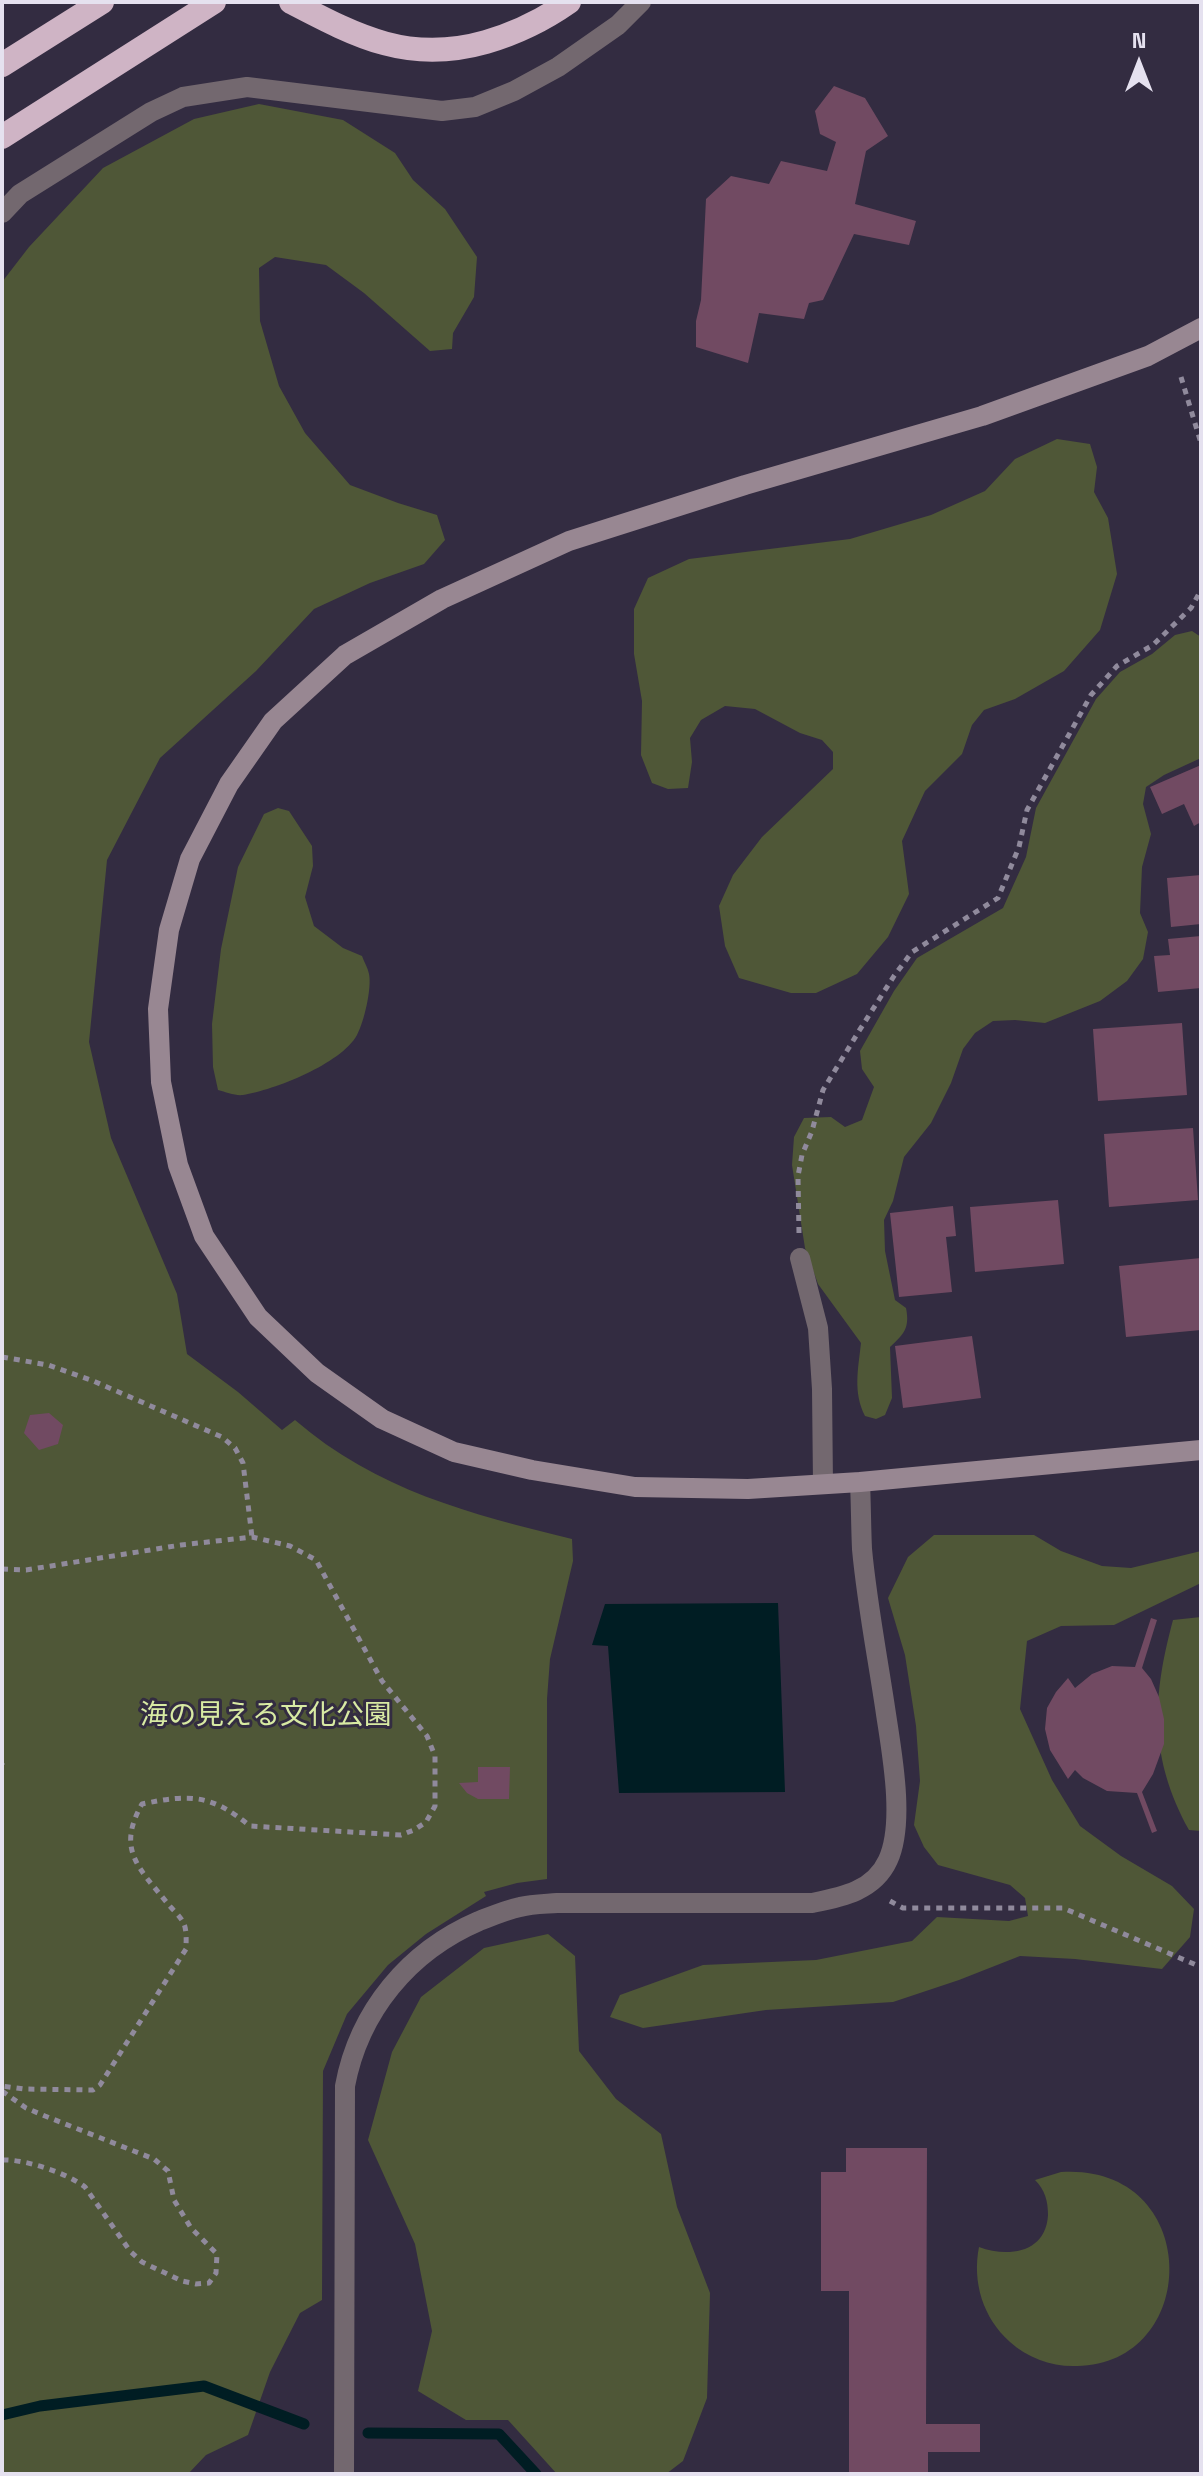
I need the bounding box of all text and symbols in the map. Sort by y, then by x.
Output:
north arrow [1099,24,1179,104]
text: N [1132,26,1146,54]
park label: 海の見える文化公園 [140,1699,392,1733]

